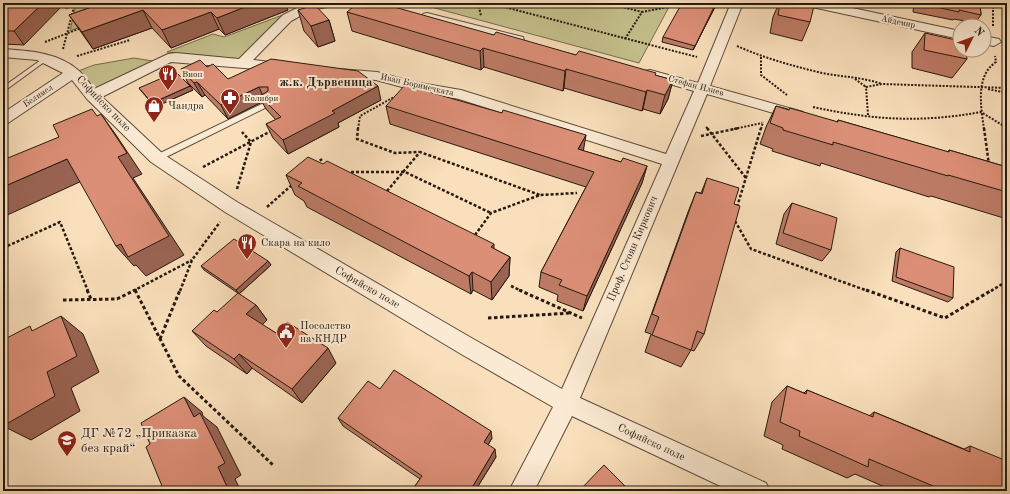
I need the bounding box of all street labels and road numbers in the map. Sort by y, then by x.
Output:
street label: Айдемир [880,14,916,30]
street label: Иван Боримечката [379,72,455,98]
street label: Софийско поле [74,74,132,134]
street label: Стефан Илиев [667,74,725,98]
street label: Белимел [21,83,55,109]
street label: Проф. Стоян Киркович [606,194,660,303]
street label: Софийско поле [333,265,401,311]
street label: Софийско поле [616,423,686,463]

